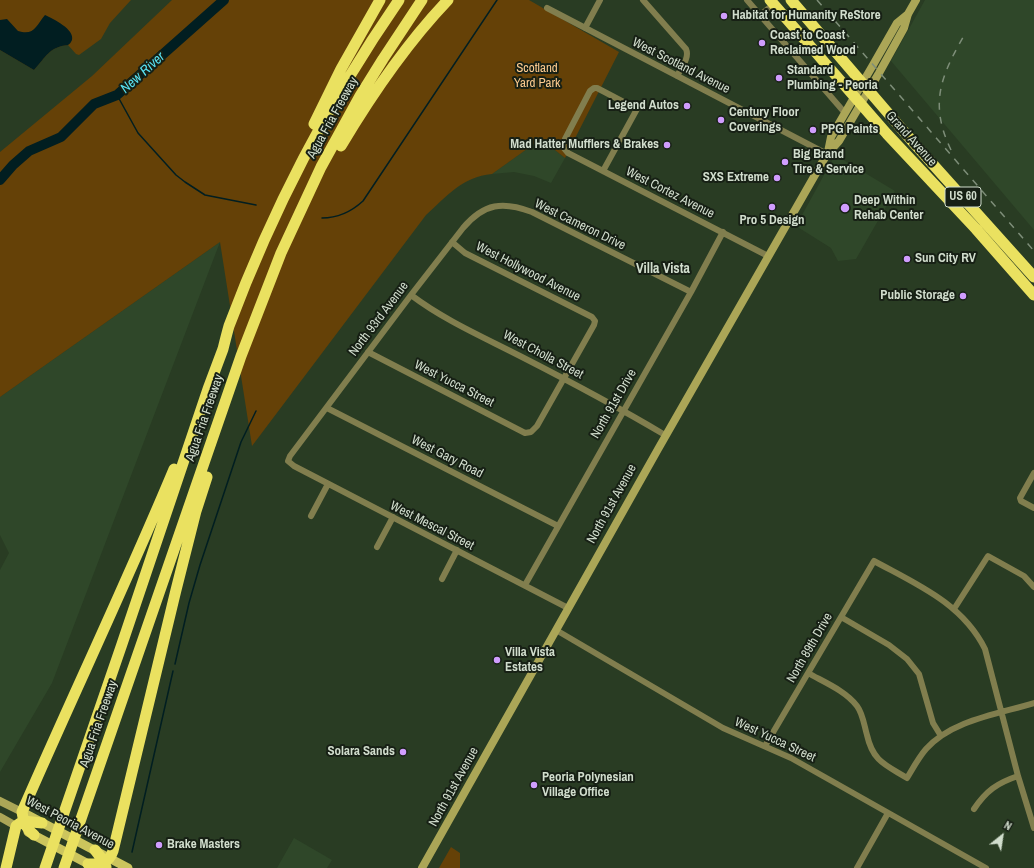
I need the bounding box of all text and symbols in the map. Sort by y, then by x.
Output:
place label: Habitat for Humanity ReStore [732,8,881,24]
marker: Habitat for Humanity ReStore [719,11,729,21]
place label: Coast to Coast Reclaimed Wood [770,28,856,59]
street label: West Scotland Avenue [630,35,732,97]
marker: Coast to Coast Reclaimed Wood [757,38,767,48]
water label: New River [117,49,169,97]
park label: Scotland Yard Park [514,61,560,92]
place label: Standard Plumbing - Peoria [787,63,878,94]
marker: Standard Plumbing - Peoria [774,73,784,83]
street label: Agua Fria Freeway [304,75,362,161]
place label: Legend Autos [608,98,679,114]
marker: Legend Autos [682,101,692,111]
place label: Century Floor Coverings [729,105,799,136]
street label: Grand Avenue [882,108,940,170]
marker: Century Floor Coverings [716,115,726,125]
place label: PPG Paints [821,122,878,138]
marker: PPG Paints [808,125,818,135]
place label: Mad Hatter Mufflers & Brakes [510,137,659,153]
marker: Mad Hatter Mufflers & Brakes [662,140,672,150]
place label: Big Brand Tire & Service [793,147,864,178]
marker: Big Brand Tire & Service [780,157,790,167]
street label: West Cortez Avenue [623,164,717,222]
place label: SXS Extreme [703,170,769,186]
marker: SXS Extreme [772,173,782,183]
road number: US 60 [945,187,981,207]
place label: Deep Within Rehab Center [854,193,923,224]
street label: West Cameron Drive [532,196,628,254]
marker: Pro 5 Design [767,202,777,212]
marker: Deep Within Rehab Center [839,202,851,214]
place label: Pro 5 Design [739,213,805,229]
street label: West Hollywood Avenue [473,239,583,305]
place label: Sun City RV [915,251,976,267]
marker: Sun City RV [902,254,912,264]
district label: Villa Vista [636,261,690,277]
street label: North 93rd Avenue [346,279,412,359]
place label: Public Storage [880,288,955,304]
marker: Public Storage [958,291,968,301]
street label: West Cholla Street [500,327,586,383]
street label: West Yucca Street [411,357,497,411]
street label: North 91st Drive [588,366,640,442]
street label: Agua Fria Freeway [183,373,227,463]
street label: West Gary Road [408,432,486,482]
street label: North 91st Avenue [584,462,640,546]
street label: West Mescal Street [387,498,477,554]
street label: North 89th Drive [784,610,836,686]
place label: Villa Vista Estates [505,645,555,676]
marker: Villa Vista Estates [492,655,502,665]
street label: Agua Fria Freeway [77,679,121,769]
street label: West Yucca Street [732,714,818,766]
place label: Solara Sands [327,744,395,760]
street label: North 91st Avenue [426,745,482,829]
marker: Solara Sands [398,747,408,757]
place label: Peoria Polynesian Village Office [542,770,634,801]
marker: Peoria Polynesian Village Office [529,780,539,790]
street label: West Peoria Avenue [23,793,117,853]
north arrow [982,816,1022,856]
text: N [1002,818,1014,833]
place label: Brake Masters [167,837,240,853]
marker: Brake Masters [154,840,164,850]

